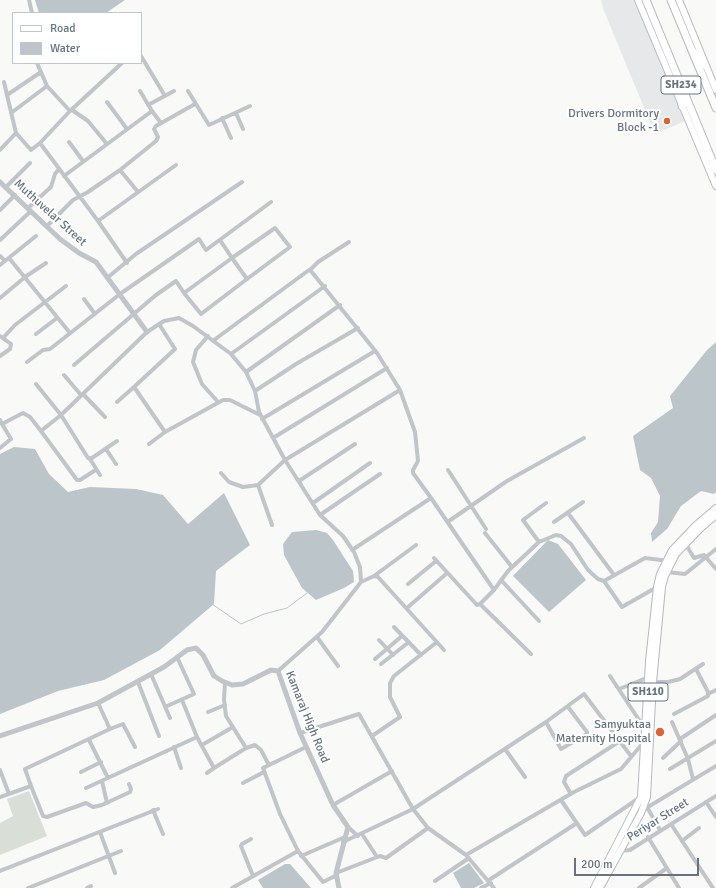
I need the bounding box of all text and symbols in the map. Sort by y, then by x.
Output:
legend [12,12,142,64]
text: Road [50,21,76,36]
text: Water [50,41,80,56]
road number: SH234 [661,76,701,94]
place label: Drivers Dormitory Block -1 [568,107,659,135]
marker: Drivers Dormitory Block -1 [662,116,672,126]
street label: Muthuvelar Street [11,177,89,249]
street label: Kamaraj High Road [282,669,332,765]
road number: SH110 [628,683,668,701]
place label: Samyuktaa Maternity Hospital [556,718,651,746]
marker: Samyuktaa Maternity Hospital [654,726,666,738]
street label: Periyar Street [624,795,692,845]
scale bar [576,850,701,876]
text: 200 m [581,857,613,872]

